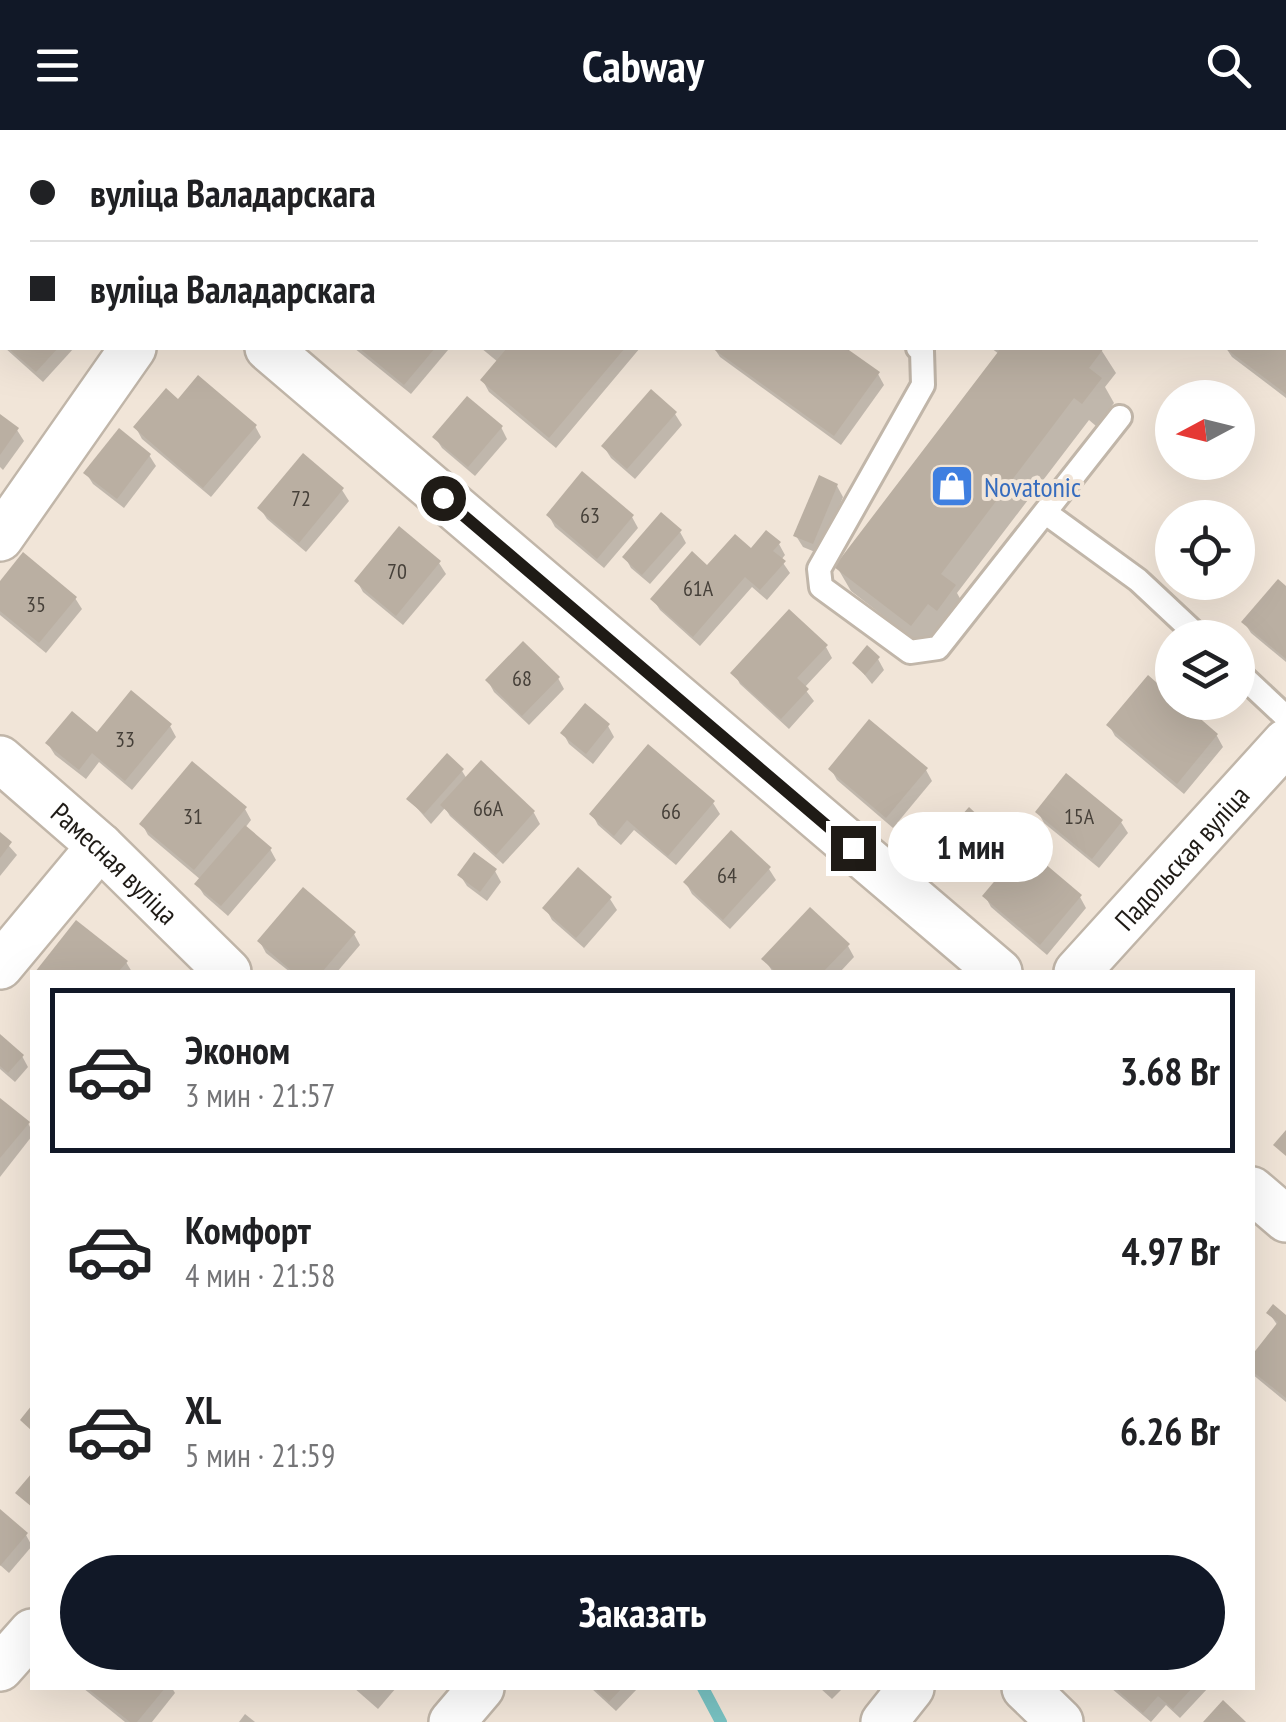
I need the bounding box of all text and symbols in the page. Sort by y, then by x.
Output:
text: Cabway [582,36,704,94]
icon: menu [30,38,85,93]
icon: search [1201,38,1256,93]
text: вуліца Валадарскага [90,168,376,217]
text: вуліца Валадарскага [90,264,376,313]
north arrow [1155,380,1255,480]
map controls [1155,380,1255,720]
shop icon: Novatonic [929,463,975,509]
place label: Novatonic [984,468,1081,505]
route start [421,476,466,521]
house number: 72 [291,484,311,512]
button: locate [1155,500,1255,600]
house number: 63 [580,501,600,529]
house number: 70 [387,557,407,585]
house number: 61А [683,574,714,602]
house number: 35 [26,590,46,618]
button: layers [1155,620,1255,720]
house number: 68 [512,664,532,692]
house number: 33 [115,725,135,753]
street label: Падольская вуліца [1106,777,1257,938]
street label: Рамесная вуліца [44,794,187,932]
house number: 66А [473,794,504,822]
house number: 66 [661,797,681,825]
house number: 31 [183,802,203,830]
house number: 15А [1064,802,1095,830]
callout: 1 мин [888,813,1053,883]
route end [831,826,876,871]
text: 1 мин [936,826,1005,868]
house number: 64 [717,861,737,889]
text: Эконом [185,1025,290,1074]
icon: car [65,1026,155,1116]
text: 3.68 Br [1120,1046,1220,1095]
text: 3 мин · 21:57 [185,1074,335,1116]
text: Комфорт [185,1205,311,1254]
icon: car [65,1206,155,1296]
text: 4.97 Br [1122,1226,1220,1275]
text: 4 мин · 21:58 [185,1254,335,1296]
text: XL [185,1385,221,1434]
icon: car [65,1386,155,1476]
text: 6.26 Br [1120,1406,1220,1455]
text: 5 мин · 21:59 [185,1434,335,1476]
button: Заказать [60,1555,1225,1670]

